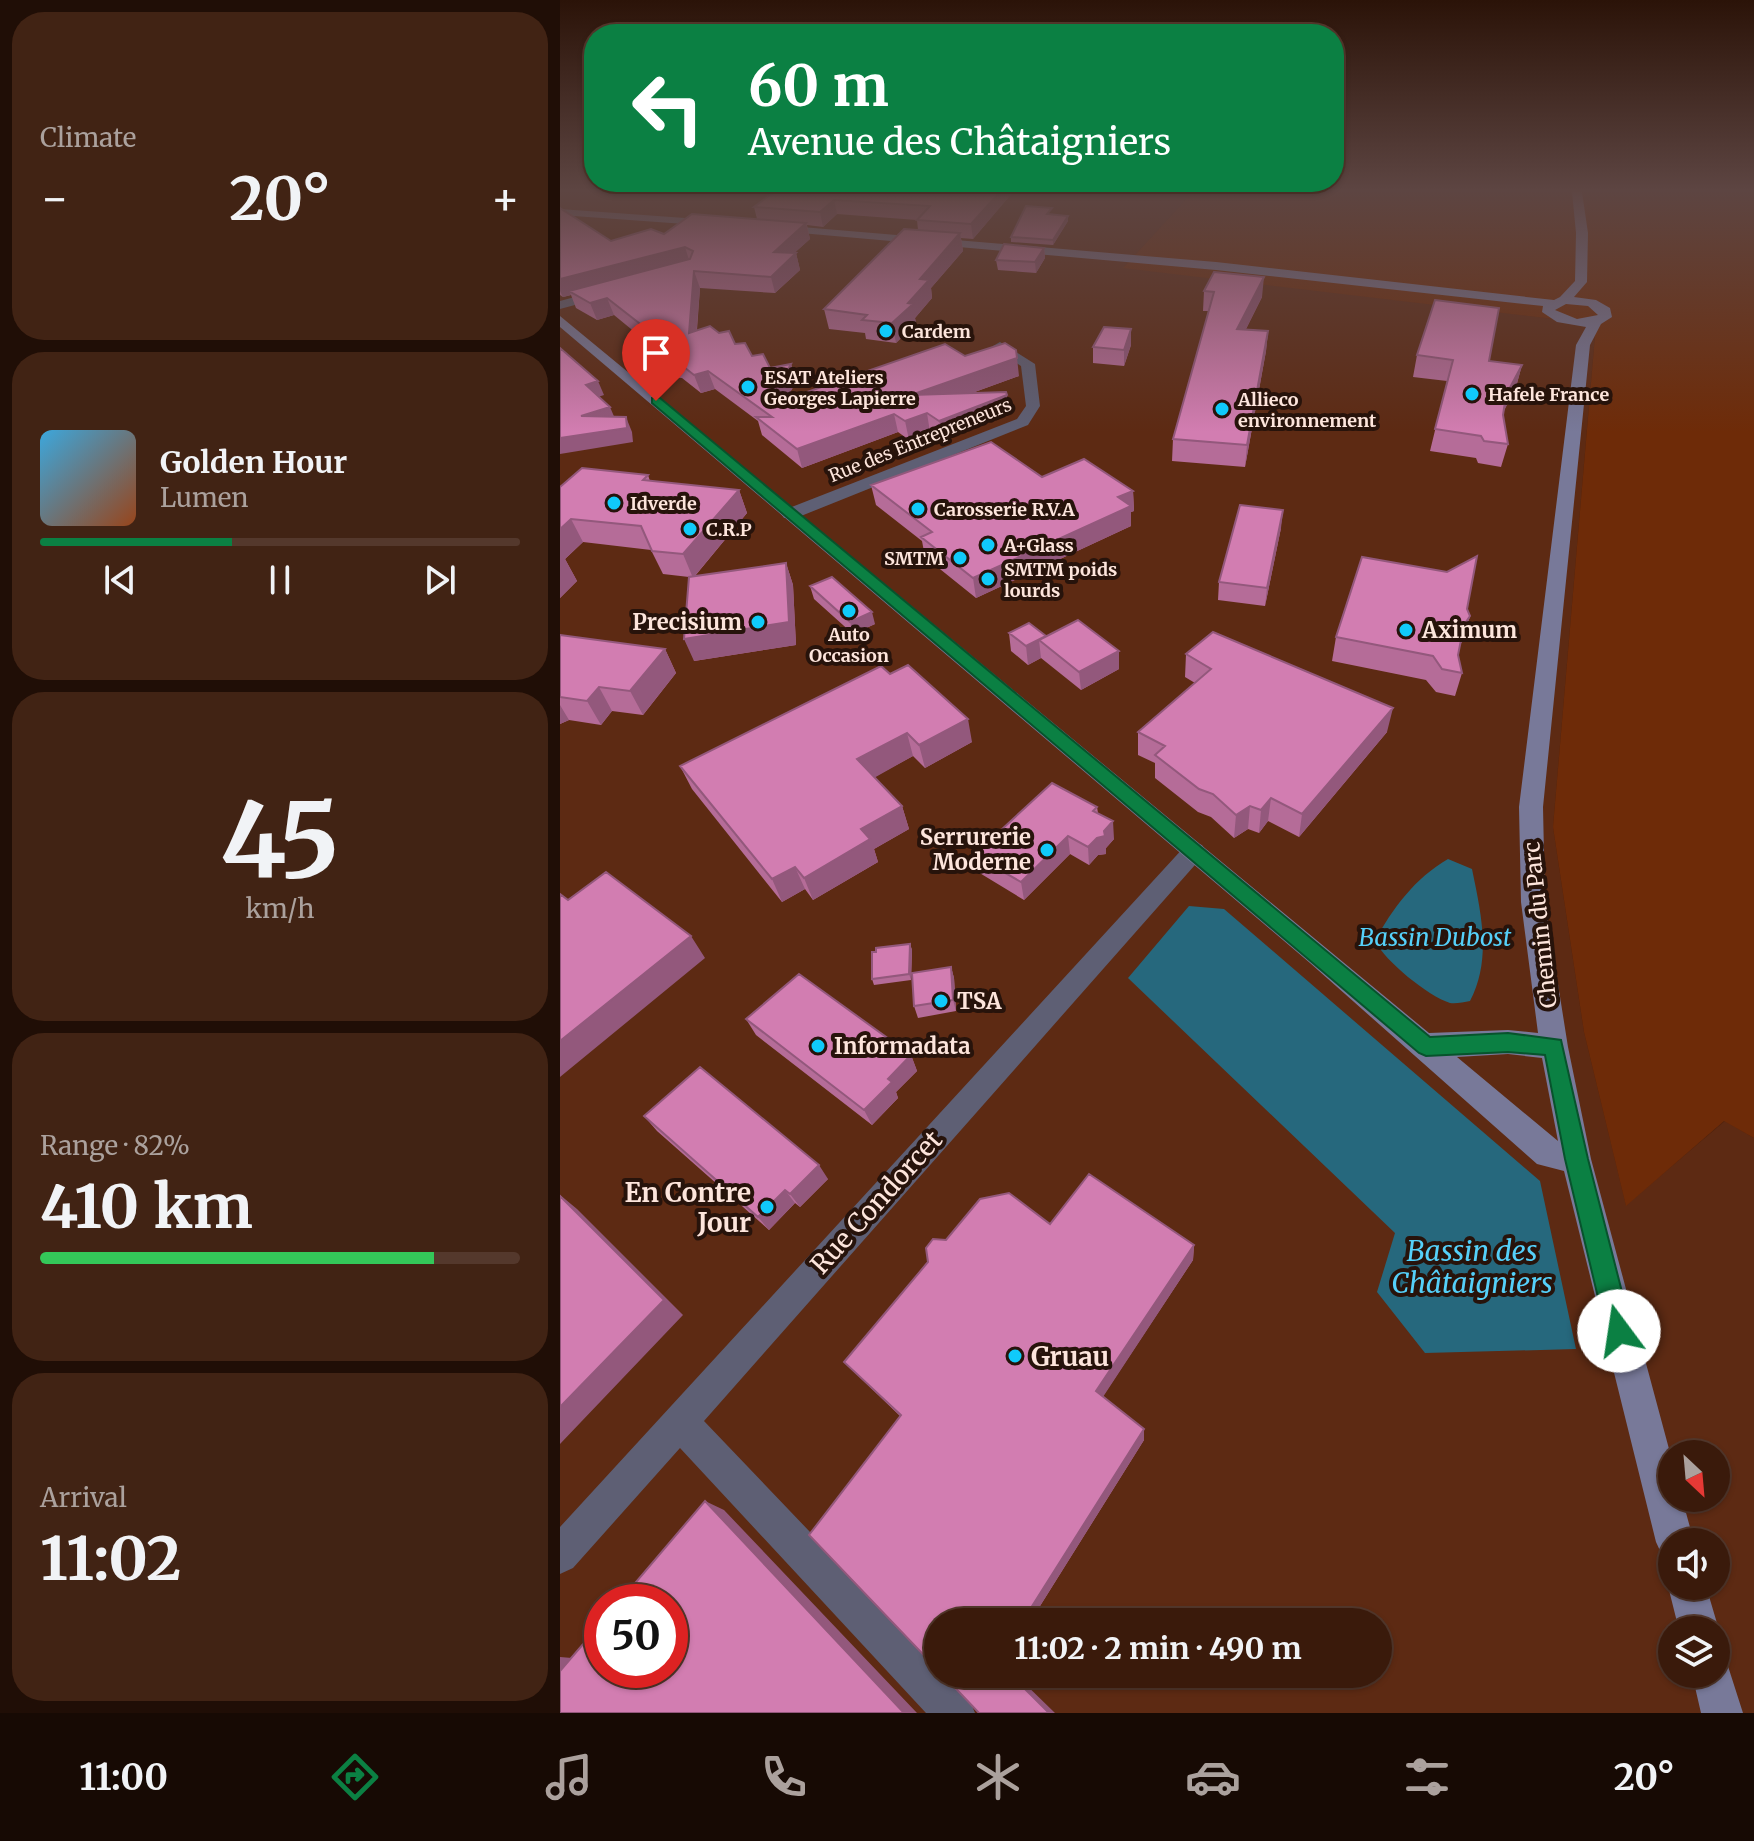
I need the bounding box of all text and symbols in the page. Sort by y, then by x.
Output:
text: 60 m [748,51,889,121]
icon: left [616,56,720,160]
text: Avenue des Châtaigniers [748,120,1171,165]
text: Climate [40,121,136,154]
text: 20° [229,161,331,236]
text: − [40,171,69,226]
text: + [491,171,520,226]
pin [622,319,690,401]
place label: Cardem [902,320,971,343]
marker: Cardem [877,322,895,340]
icon: arrive [634,331,678,375]
place label: ESAT Ateliers Georges Lapierre [764,366,916,410]
marker: ESAT Ateliers Georges Lapierre [739,378,757,396]
place label: Hafele France [1488,383,1609,406]
marker: Hafele France [1463,385,1481,403]
place label: Allieco environnement [1237,388,1377,432]
street label: Rue des Entrepreneurs [825,393,1015,487]
marker: Allieco environnement [1213,400,1231,418]
text: Golden Hour [160,443,347,481]
text: Lumen [160,481,249,514]
place label: Idverde [630,492,697,515]
marker: Idverde [605,494,623,512]
place label: Carosserie R.V.A [934,498,1075,521]
marker: Carosserie R.V.A [909,500,927,518]
place label: C.R.P [706,518,752,541]
marker: C.R.P [681,520,699,538]
place label: A+Glass [1003,534,1074,557]
marker: A+Glass [979,536,997,554]
place label: SMTM [884,547,945,570]
marker: SMTM [951,549,969,567]
icon: previous [98,558,142,602]
icon: pause [258,558,302,602]
icon: next [418,558,462,602]
place label: SMTM poids lourds [1004,558,1117,602]
marker: SMTM poids lourds [979,570,997,588]
marker: Auto Occasion [840,602,858,620]
place label: Precisium [632,608,742,636]
marker: Precisium [749,613,767,631]
place label: Aximum [1421,616,1517,644]
marker: Aximum [1397,621,1415,639]
place label: Auto Occasion [809,623,889,667]
text: 45 [220,775,340,905]
place label: Serrurerie Moderne [920,823,1031,876]
street label: Chemin du Parc [1517,840,1563,1010]
marker: Serrurerie Moderne [1038,841,1056,859]
text: km/h [246,892,314,925]
water label: Bassin Dubost [1359,922,1512,953]
place label: TSA [957,987,1002,1015]
marker: TSA [932,992,950,1010]
place label: Informadata [834,1032,970,1060]
marker: Informadata [809,1037,827,1055]
street label: Rue Condorcet [803,1124,949,1280]
text: Range · 82% [40,1129,190,1162]
text: 410 km [40,1169,253,1244]
place label: En Contre Jour [624,1176,751,1239]
marker: En Contre Jour [758,1198,776,1216]
water label: Bassin des Châtaigniers [1391,1233,1553,1301]
position arrow [1577,1289,1661,1373]
place label: Gruau [1031,1340,1109,1373]
marker: Gruau [1006,1347,1024,1365]
north arrow [1658,1440,1730,1512]
map controls [1658,1440,1730,1688]
text: Arrival [40,1481,127,1514]
text: 11:02 [40,1521,181,1596]
button: sound [1658,1528,1730,1600]
speed limit sign: 50 [584,1584,688,1688]
button: layers [1658,1616,1730,1688]
text: 11:02 · 2 min · 490 m [1014,1629,1302,1667]
icon: directions [327,1749,383,1805]
icon: music [541,1749,597,1805]
icon: phone [756,1749,812,1805]
icon: climate [970,1749,1026,1805]
icon: car [1185,1749,1241,1805]
icon: filters [1399,1749,1455,1805]
text: 11:00 [79,1755,168,1800]
text: 20° [1614,1755,1675,1800]

